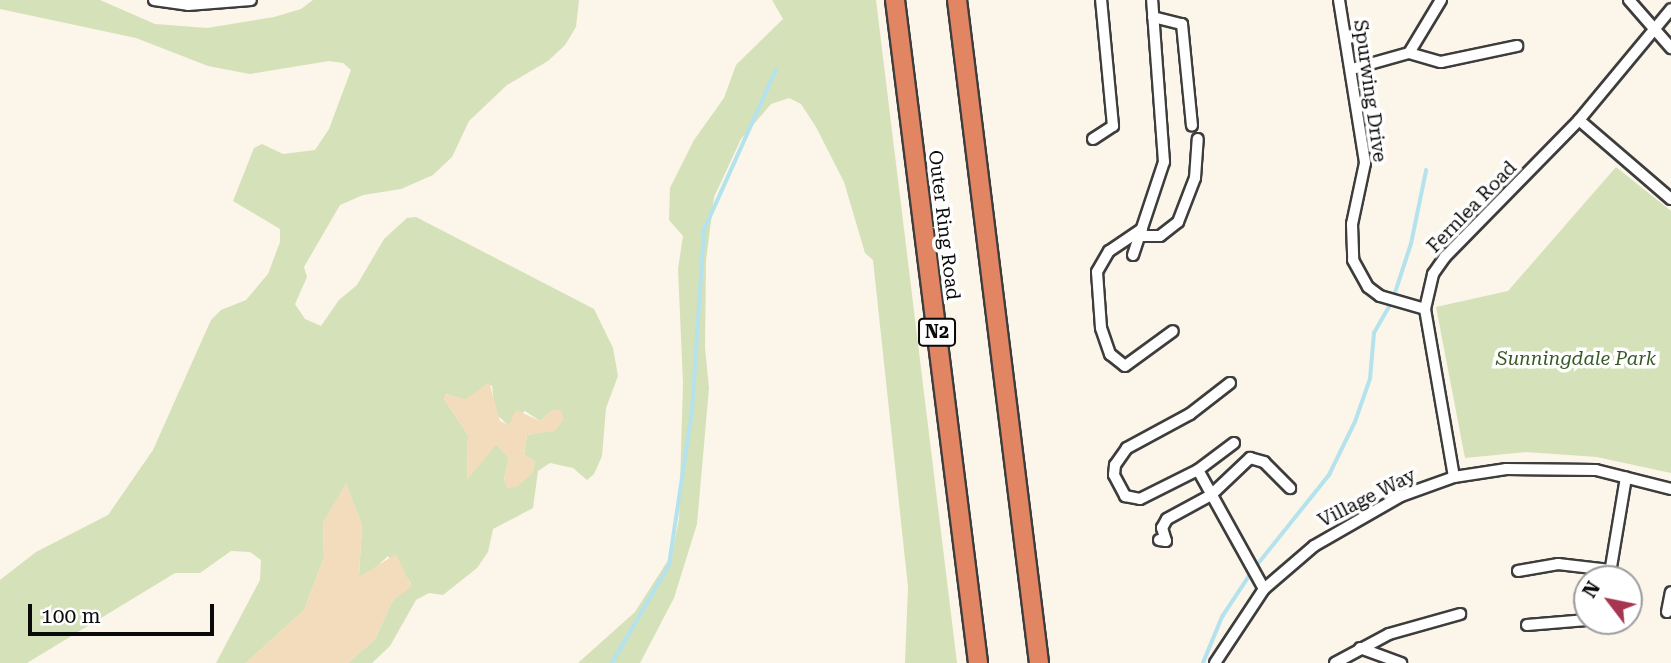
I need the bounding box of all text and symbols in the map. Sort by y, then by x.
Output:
street label: Spurwing Drive [1349,18,1391,164]
street label: Outer Ring Road [924,149,964,301]
street label: Fernlea Road [1423,156,1521,258]
road number: N2 [918,318,956,346]
park label: Sunningdale Park [1496,348,1656,370]
street label: Village Way [1314,464,1420,532]
north arrow [1573,565,1643,635]
text: N [1578,577,1605,602]
scale bar [32,590,217,634]
text: 100 m [41,604,101,628]

